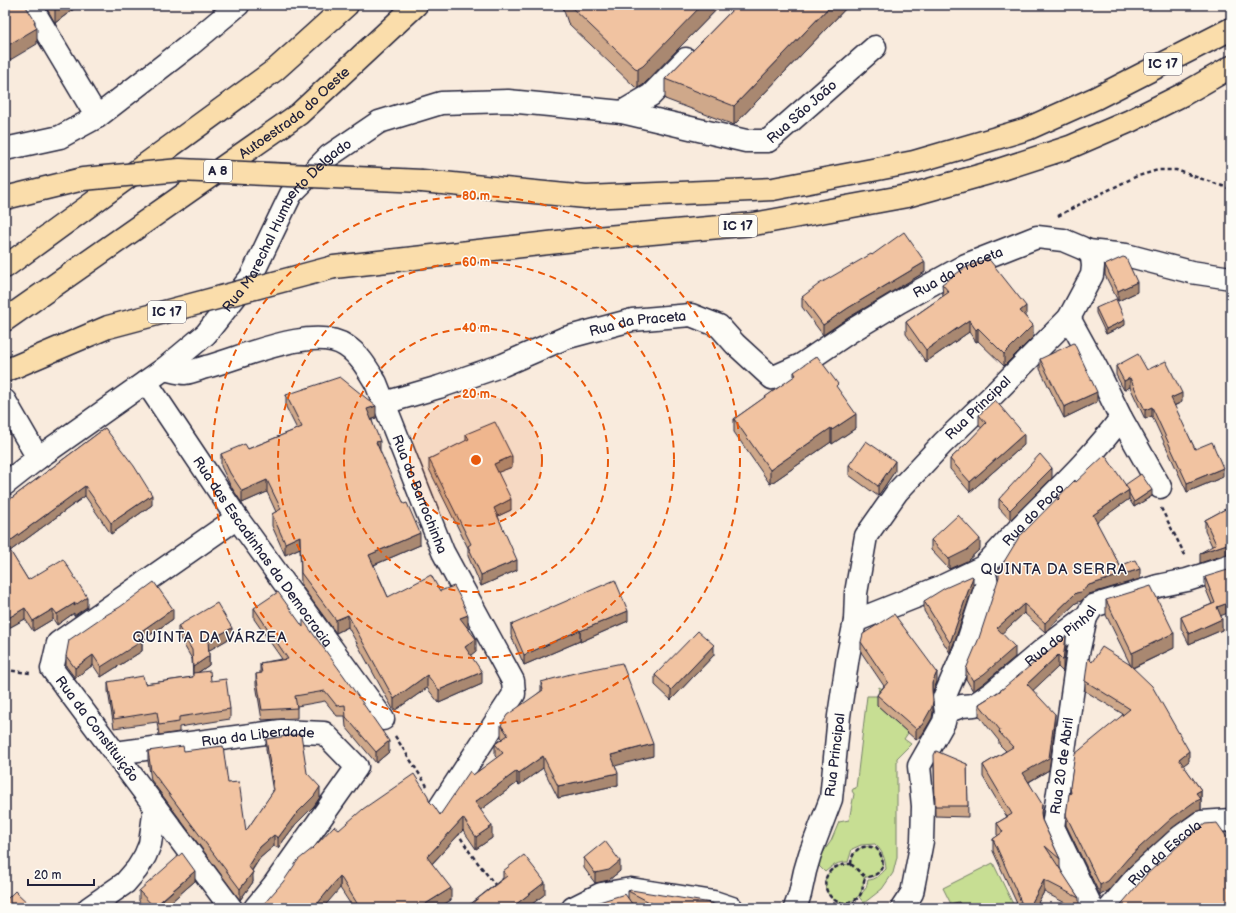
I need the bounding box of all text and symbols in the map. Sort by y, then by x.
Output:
road number: IC 17 [1144,53,1182,75]
street label: Autoestrada do Oeste [235,63,353,162]
street label: Rua São João [763,76,840,147]
street label: Rua Marechal Humberto Delgado [218,135,354,315]
road number: A 8 [204,160,232,182]
text: 80 m [462,189,490,204]
road number: IC 17 [719,215,757,237]
street label: Rua da Praceta [910,243,1005,301]
text: 60 m [462,255,490,270]
road number: IC 17 [148,301,186,323]
street label: Rua da Praceta [587,307,687,340]
text: 40 m [462,321,490,336]
street label: Rua Principal [942,373,1014,443]
text: 20 m [462,387,490,402]
street label: Rua da Barrochinha [389,432,451,556]
street label: Rua das Escadinhas da Democracia [190,453,336,650]
centre of rings [469,453,483,467]
street label: Rua do Poço [999,480,1068,549]
district label: QUINTA DA SERRA [980,560,1128,579]
street label: Rua do Pinhal [1021,602,1100,670]
district label: QUINTA DA VÁRZEA [133,628,287,647]
street label: Rua da Constituição [52,673,142,785]
street label: Rua Principal [821,712,849,798]
street label: Rua 20 de Abril [1047,716,1077,816]
street label: Rua da Liberdade [200,722,315,750]
street label: Rua da Escola [1124,816,1205,889]
scale bar [28,861,94,887]
text: 20 m [34,868,61,883]

